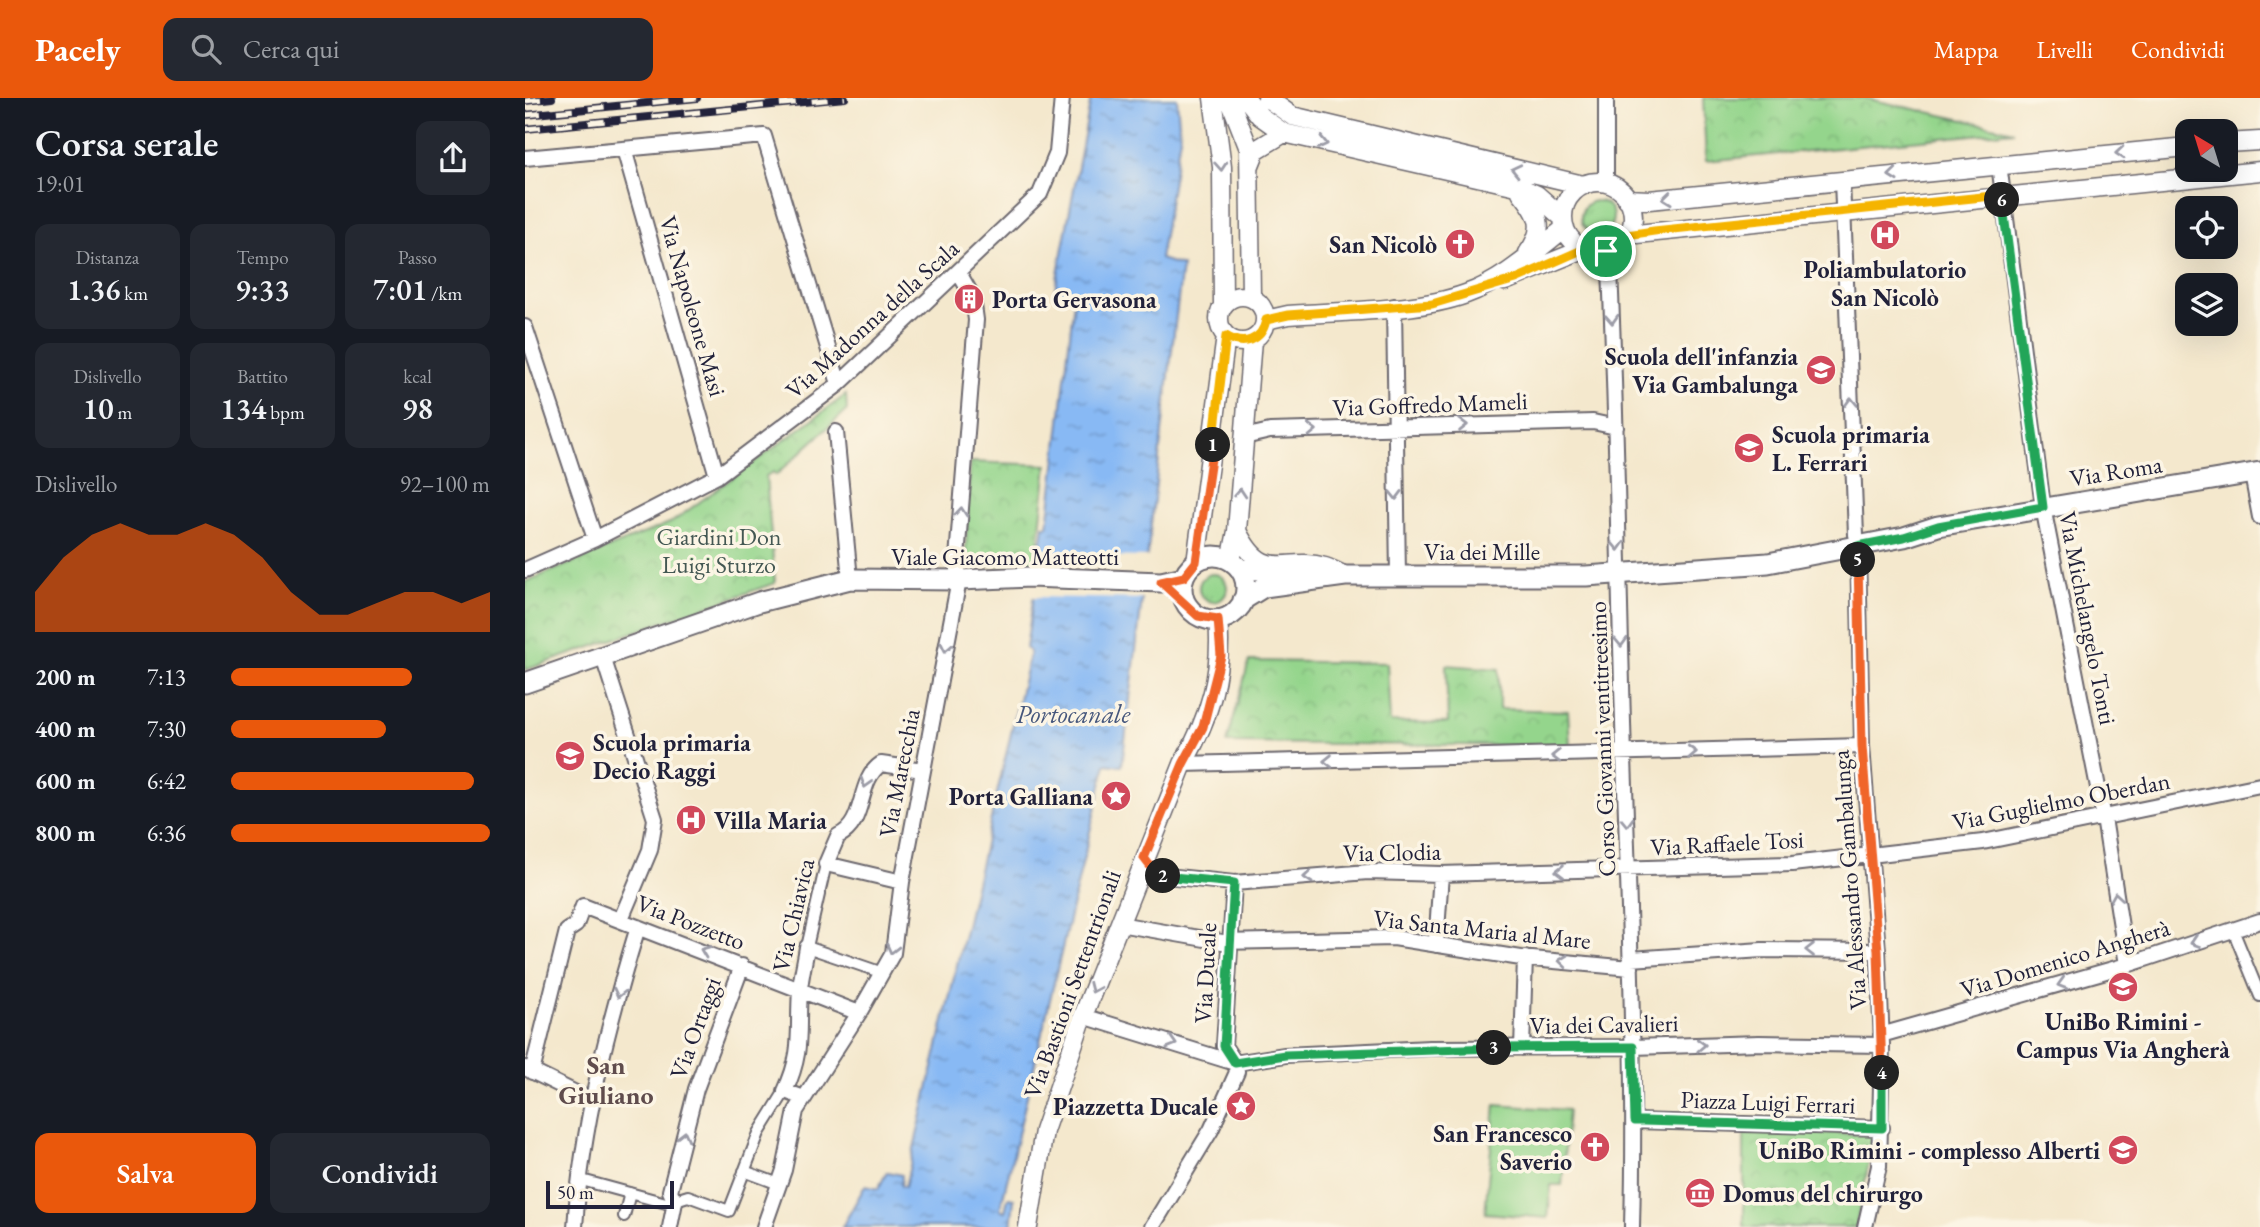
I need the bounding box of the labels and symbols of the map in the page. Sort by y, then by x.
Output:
north arrow [2175,119,2238,182]
one-way arrow [1317,134,1329,149]
one-way arrow [2114,145,2125,160]
one-way arrow [1214,160,1229,171]
one-way arrow [1511,164,1523,178]
one-way arrow [1887,167,1899,182]
pin: 6 [1985,182,2019,217]
one-way arrow [1661,190,1672,205]
street label: Via Napoleone Masi [652,212,734,400]
hospital icon: Poliambulatorio San Nicolò [1868,218,1902,252]
pin [1576,221,1636,281]
church icon: San Nicolò [1443,227,1477,261]
place label: San Nicolò [1329,229,1437,260]
street label: Via Madonna della Scala [779,233,966,405]
place label: Poliambulatorio San Nicolò [1804,254,1966,313]
building icon: Porta Gervasona [952,282,986,316]
place label: Porta Gervasona [992,284,1157,315]
one-way arrow [1604,314,1619,325]
place label: Scuola dell'infanzia Via Gambalunga [1605,341,1798,401]
school or university icon: Scuola dell'infanzia Via Gambalunga [1804,353,1838,387]
street label: Via Goffredo Mameli [1332,385,1528,423]
one-way arrow [1843,397,1859,407]
one-way arrow [1458,418,1469,433]
place label: Scuola primaria L. Ferrari [1772,419,1930,478]
one-way arrow [1306,422,1317,437]
pin: 1 [1195,428,1231,462]
school or university icon: Scuola primaria L. Ferrari [1732,431,1766,465]
street label: Via Roma [2068,448,2165,494]
one-way arrow [1232,487,1247,498]
one-way arrow [1388,490,1404,501]
one-way arrow [953,506,968,517]
street label: Via Michelangelo Tonti [2052,509,2124,727]
park label: Giardini Don Luigi Sturzo [657,521,782,580]
street label: Via dei Mille [1424,536,1540,567]
street label: Viale Giacomo Matteotti [891,541,1119,572]
one-way arrow [1611,541,1626,552]
pin: 5 [1841,542,1875,578]
street label: Corso Giovanni ventitreesimo [1582,601,1622,877]
one-way arrow [1613,637,1629,648]
one-way arrow [939,641,954,653]
water label: Portocanale [1016,697,1131,731]
street label: Via Marecchia [871,706,927,840]
place label: Scuola primaria Decio Raggi [593,727,751,787]
school or university icon: Scuola primaria Decio Raggi [553,739,587,773]
one-way arrow [1687,744,1698,760]
one-way arrow [1550,748,1561,763]
street label: Via Alessandro Gambalunga [1824,749,1874,1011]
one-way arrow [1322,753,1333,768]
street label: Via Guglielmo Oberdan [1950,765,2173,837]
one-way arrow [860,777,875,789]
place icon: Porta Galliana [1099,779,1133,813]
place label: Porta Galliana [949,781,1093,812]
hospital icon: Villa Maria [674,803,708,837]
place label: Villa Maria [714,805,827,836]
one-way arrow [1619,817,1634,828]
street label: Via Raffaele Tosi [1649,823,1805,863]
street label: Via Clodia [1343,836,1442,868]
street label: Via Chiavica [765,855,821,975]
pin: 2 [1145,858,1181,894]
one-way arrow [1554,863,1565,879]
street label: Via Bastioni Settentrionali [1016,865,1128,1102]
one-way arrow [1303,869,1314,884]
street label: Via Pozzetto [632,887,750,957]
one-way arrow [2109,891,2124,903]
street label: Via Santa Maria al Mare [1372,902,1592,956]
street label: Via Domenico Angherà [1956,911,2174,1005]
street label: Via Ducale [1187,922,1223,1024]
one-way arrow [2189,934,2201,949]
one-way arrow [886,943,900,955]
one-way arrow [1804,943,1815,958]
one-way arrow [699,946,711,960]
one-way arrow [1558,954,1569,969]
school or university icon: UniBo Rimini - Campus Via Angherà [2106,970,2140,1004]
street label: Via Ortaggi [662,973,728,1083]
one-way arrow [2056,975,2068,990]
one-way arrow [1089,981,1103,993]
one-way arrow [613,987,627,999]
place label: UniBo Rimini - Campus Via Angherà [2016,1006,2230,1066]
street label: Via dei Cavalieri [1529,1007,1679,1041]
pin: 3 [1476,1030,1511,1066]
one-way arrow [1166,1035,1178,1050]
one-way arrow [1696,1037,1707,1052]
district label: San Giuliano [559,1048,653,1112]
pin: 4 [1865,1056,1899,1090]
street label: Piazza Luigi Ferrari [1680,1083,1856,1121]
place icon: Piazzetta Ducale [1224,1089,1258,1123]
place label: Piazzetta Ducale [1053,1091,1218,1122]
place label: San Francesco Saverio [1433,1118,1572,1177]
one-way arrow [676,1130,690,1142]
church icon: San Francesco Saverio [1578,1130,1612,1164]
school or university icon: UniBo Rimini - complesso Alberti [2106,1133,2140,1167]
place label: UniBo Rimini - complesso Alberti [1759,1135,2100,1166]
museum icon: Domus del chirurgo [1683,1176,1717,1210]
scale bar [546,1178,674,1210]
place label: Domus del chirurgo [1723,1178,1923,1210]

